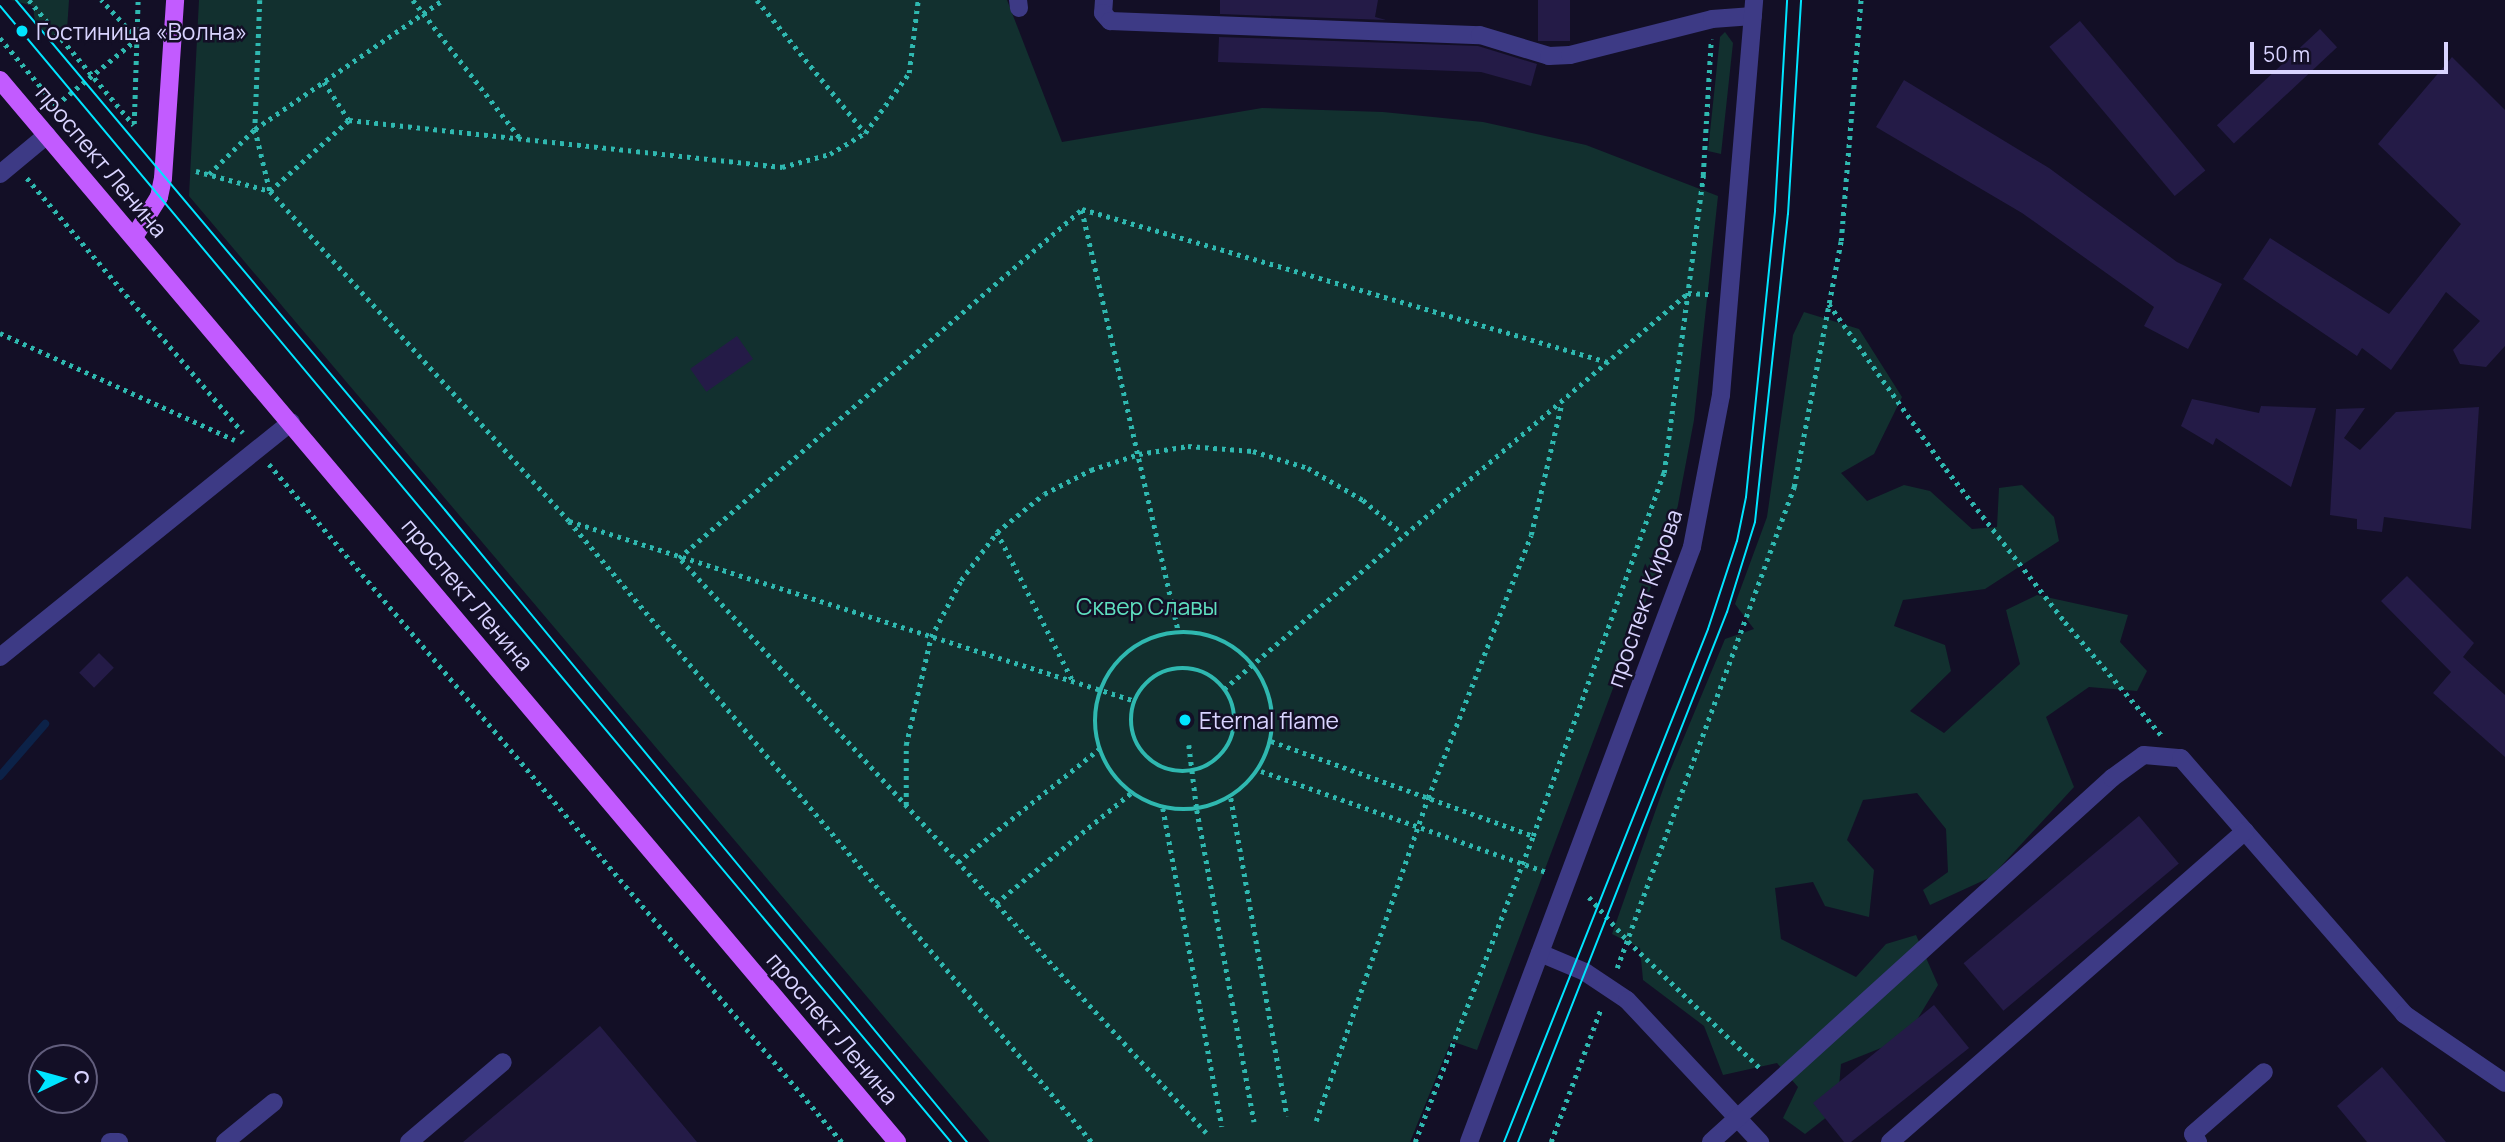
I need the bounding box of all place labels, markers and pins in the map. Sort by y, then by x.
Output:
place label: Гостиница «Волна» [36,17,247,45]
marker: Гостиница «Волна» [14,23,30,39]
place label: Eternal flame [1199,706,1339,734]
marker: Eternal flame [1177,712,1193,728]

